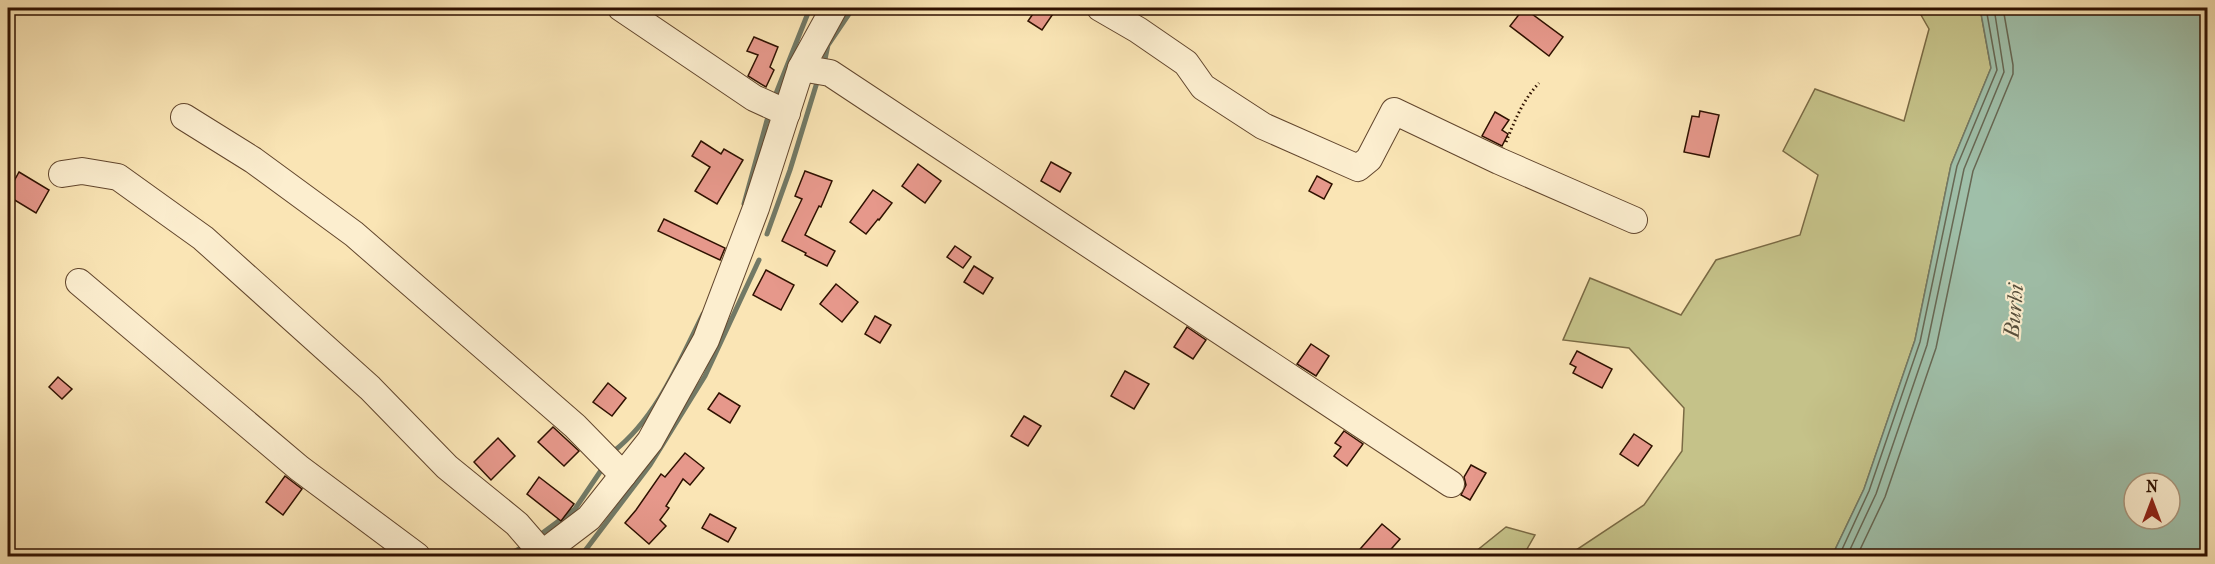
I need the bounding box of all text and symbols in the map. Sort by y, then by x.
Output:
water label: Burhi [1999,281,2029,340]
north arrow [2122,471,2182,531]
text: N [2146,477,2159,496]

